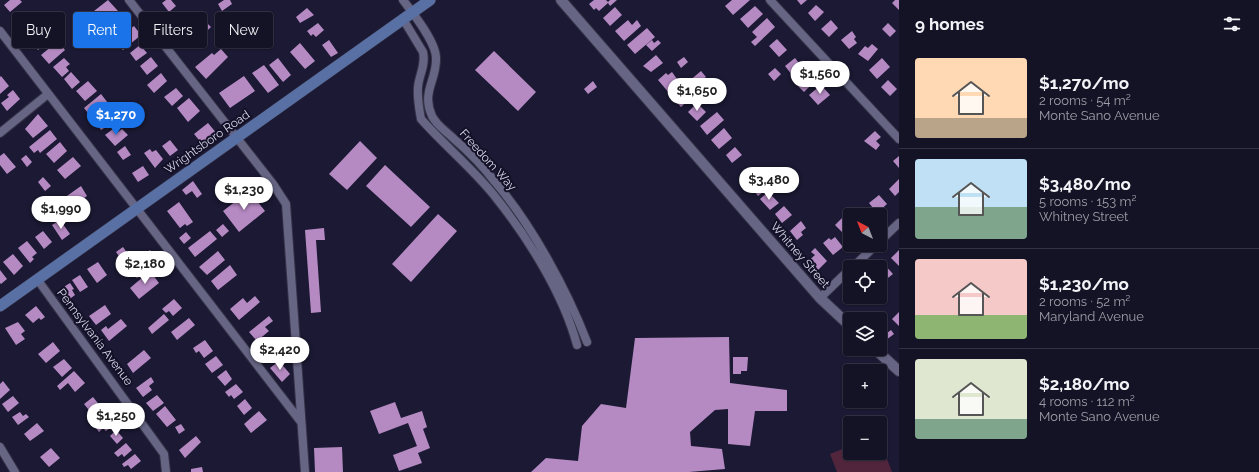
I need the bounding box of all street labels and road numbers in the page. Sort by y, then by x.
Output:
street label: Wrightsboro Road [162,107,252,177]
street label: Freedom Way [457,126,520,194]
street label: Whitney Street [768,219,832,291]
street label: Pennsylvania Avenue [54,286,136,388]

